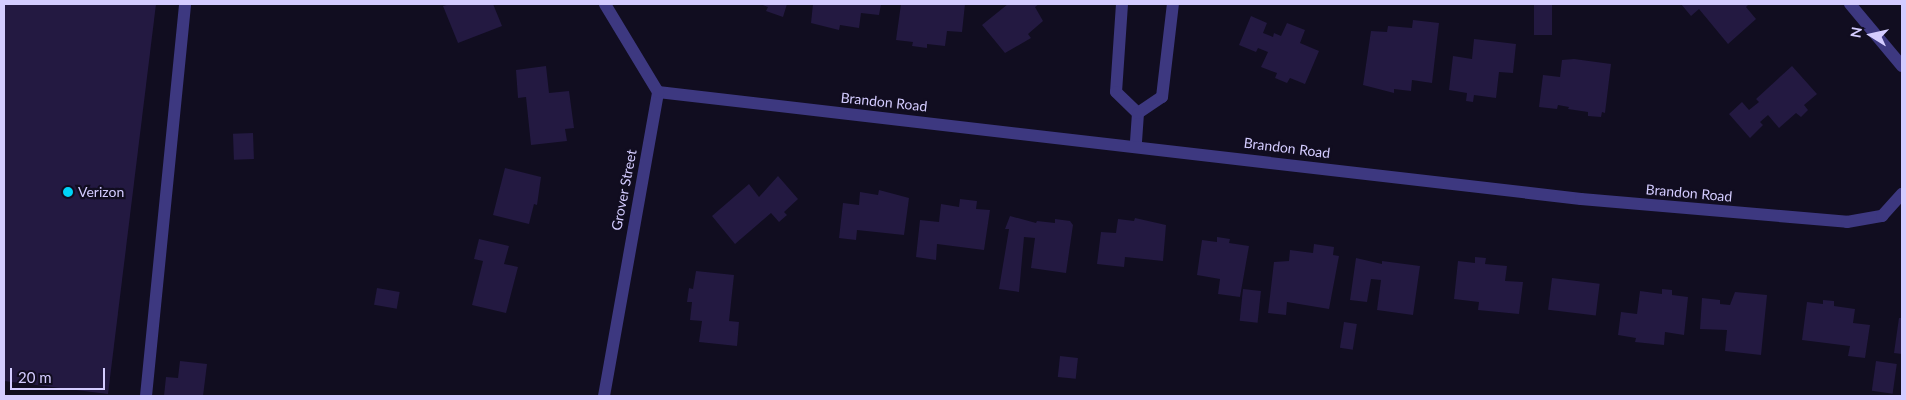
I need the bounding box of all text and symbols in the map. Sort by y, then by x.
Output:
north arrow [1846,10,1896,60]
text: N [1846,26,1865,39]
street label: Brandon Road [840,89,928,115]
street label: Brandon Road [1243,134,1331,162]
street label: Grover Street [608,148,640,232]
street label: Brandon Road [1645,181,1733,205]
place label: Verizon [78,184,124,200]
marker: Verizon [62,186,74,198]
scale bar [12,358,108,390]
text: 20 m [18,368,52,386]

